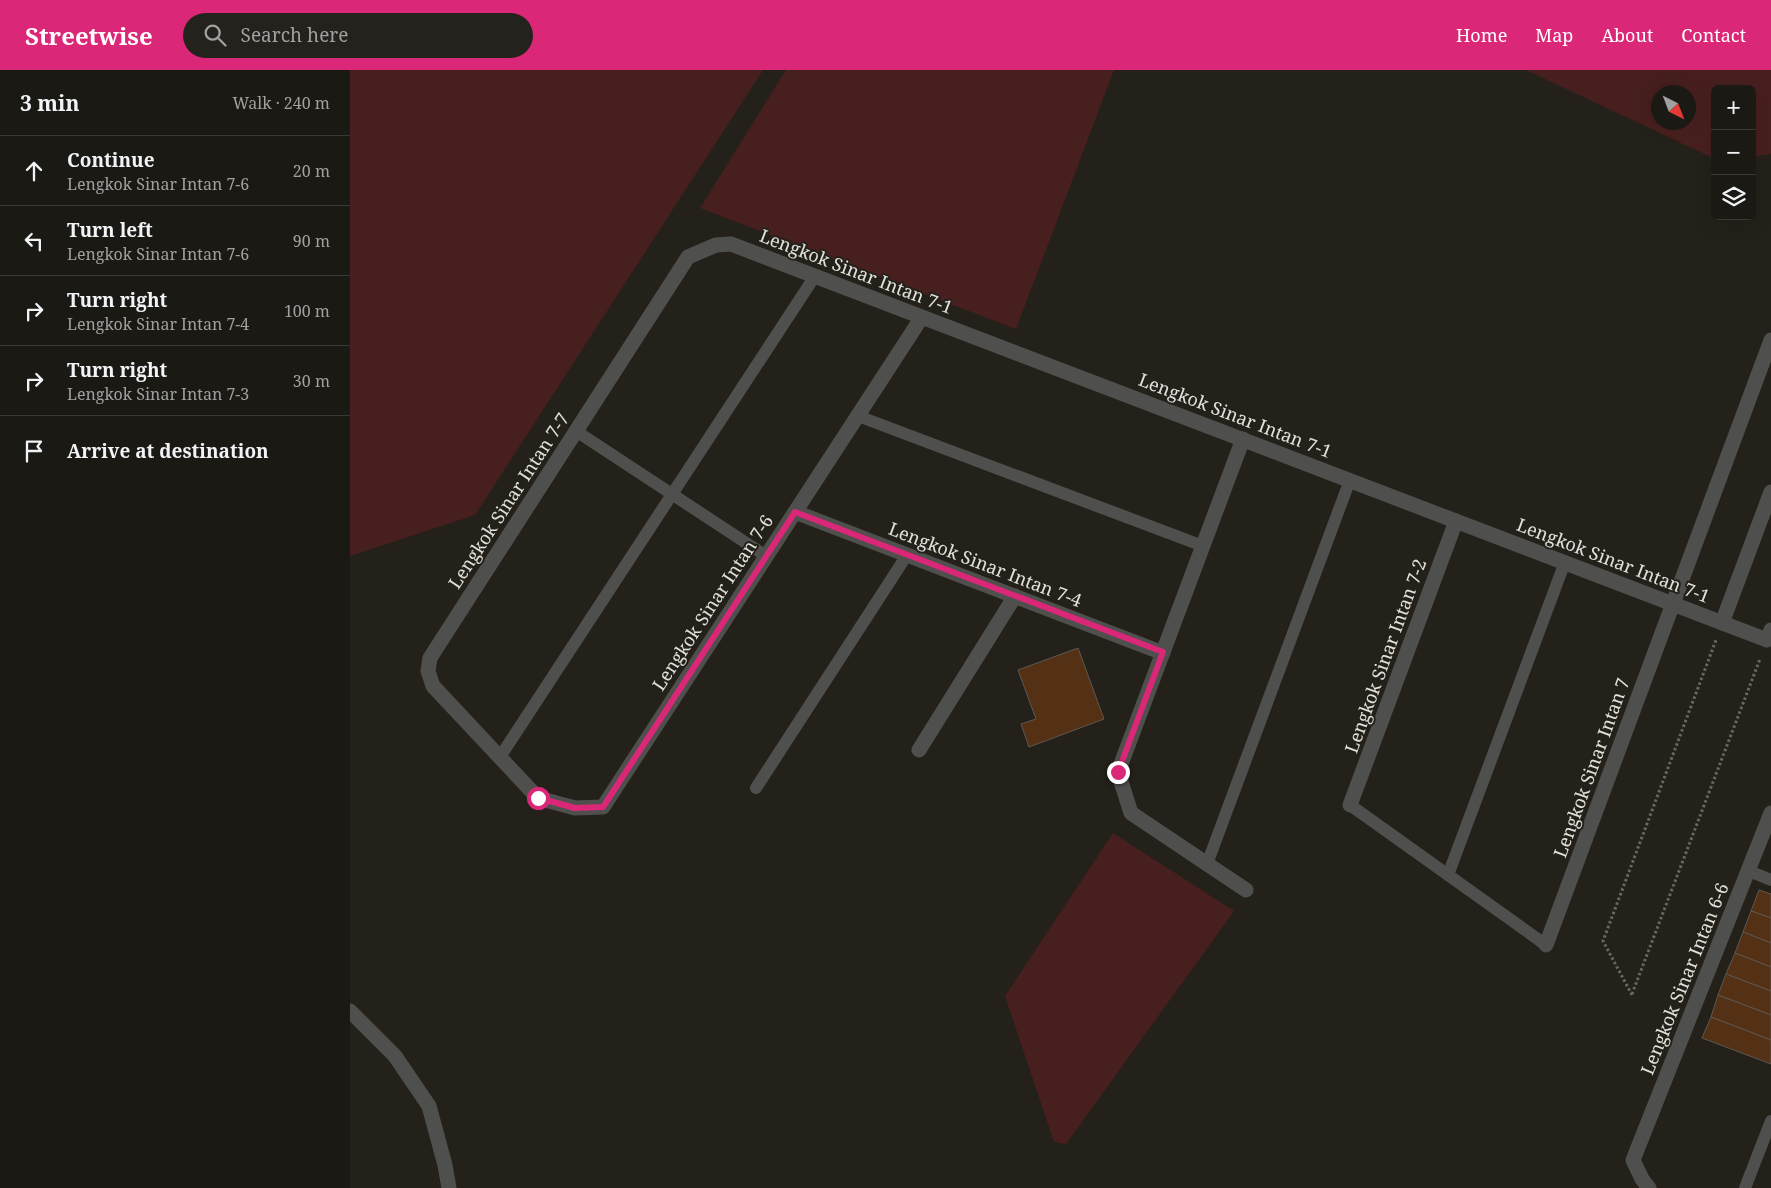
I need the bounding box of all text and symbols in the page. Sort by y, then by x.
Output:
search box [183,13,533,58]
text: Streetwise [25,19,153,52]
icon: search [201,21,229,49]
text: Search here [241,22,348,48]
text: Home [1456,23,1507,47]
text: Map [1535,23,1573,47]
text: About [1601,23,1653,47]
text: Contact [1681,23,1746,47]
north arrow [1651,85,1696,130]
map controls [1711,85,1756,220]
button: + [1711,85,1756,130]
text: 3 min [20,89,79,117]
text: Walk · 240 m [233,92,330,114]
button: − [1711,130,1756,175]
text: Continue [67,147,155,173]
icon: ahead [20,157,48,185]
text: 20 m [293,160,330,182]
text: Lengkok Sinar Intan 7-6 [67,173,249,195]
button: layers [1711,175,1756,220]
text: Turn left [67,217,153,243]
street label: Lengkok Sinar Intan 7-1 [756,223,956,319]
icon: left [20,227,48,255]
text: 90 m [293,230,330,252]
text: Lengkok Sinar Intan 7-6 [67,243,249,265]
text: Turn right [67,287,167,313]
icon: right [20,297,48,325]
text: 100 m [284,300,330,322]
text: Lengkok Sinar Intan 7-4 [67,313,249,335]
text: Turn right [67,357,167,383]
icon: right [20,367,48,395]
street label: Lengkok Sinar Intan 7-1 [1135,367,1335,463]
text: 30 m [293,370,330,392]
text: Lengkok Sinar Intan 7-3 [67,383,249,405]
street label: Lengkok Sinar Intan 7-7 [442,408,574,593]
icon: arrive [20,437,48,465]
text: Arrive at destination [67,438,269,464]
street label: Lengkok Sinar Intan 7-6 [646,510,778,695]
street label: Lengkok Sinar Intan 7-1 [1513,512,1713,608]
street label: Lengkok Sinar Intan 7-4 [885,516,1085,612]
street label: Lengkok Sinar Intan 7-2 [1339,555,1431,756]
street label: Lengkok Sinar Intan 7 [1547,675,1635,861]
route end [1107,761,1130,784]
route start [527,787,550,810]
street label: Lengkok Sinar Intan 6-6 [1635,879,1734,1078]

